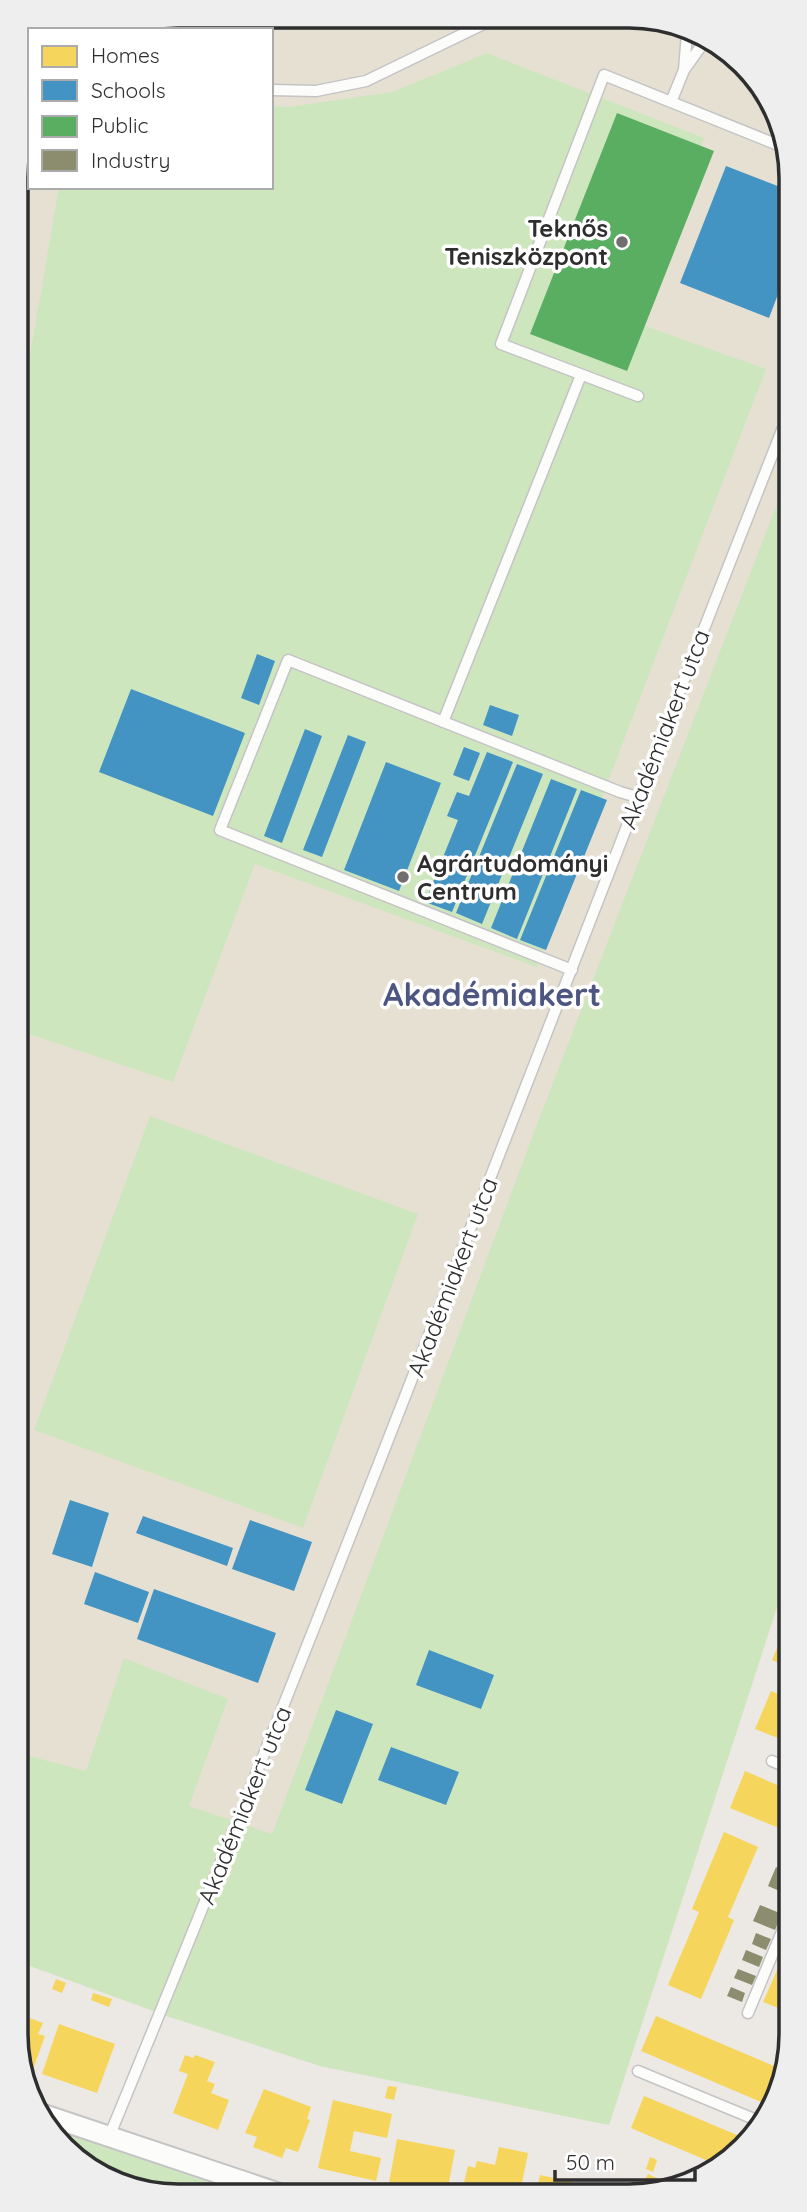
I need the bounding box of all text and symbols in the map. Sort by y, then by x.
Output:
legend [28,28,273,189]
text: Homes [91,42,160,68]
text: Schools [91,77,166,103]
text: Public [91,112,148,138]
text: Industry [91,147,170,173]
place label: Teknős Teniszközpont [444,213,608,271]
marker: Teknős Teniszközpont [614,234,630,250]
street label: Akadémiakert utca [612,625,716,833]
place label: Agrártudományi Centrum [417,848,608,906]
marker: Agrártudományi Centrum [395,869,411,885]
district label: Akadémiakert [383,974,601,1014]
street label: Akadémiakert utca [400,1173,504,1381]
street label: Akadémiakert utca [191,1702,297,1908]
scale bar [555,2138,695,2182]
text: 50 m [566,2149,615,2175]

